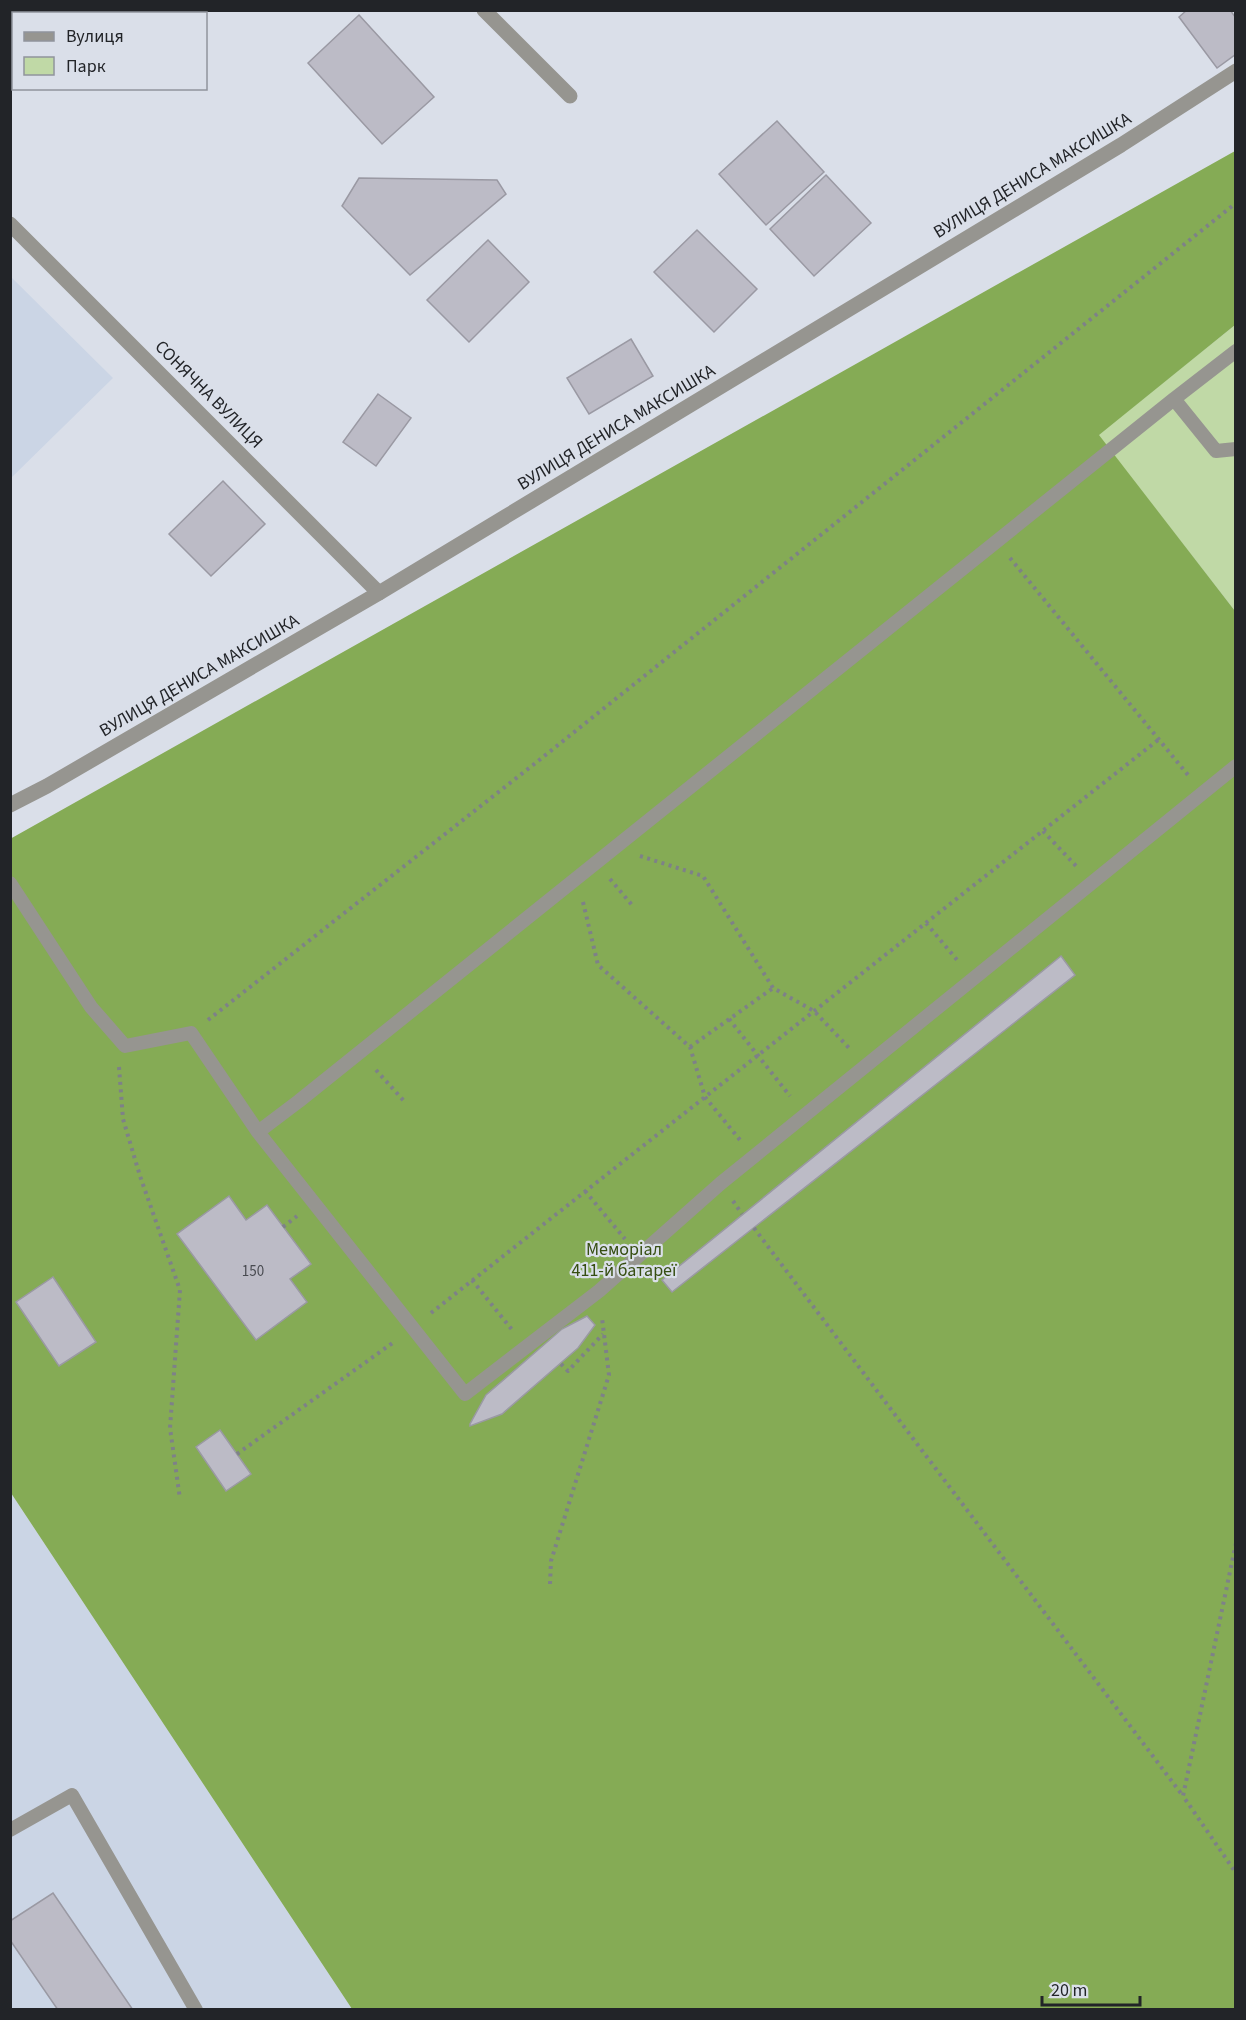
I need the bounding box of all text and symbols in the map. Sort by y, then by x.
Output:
legend [12,12,207,90]
text: Вулиця [66,24,124,49]
text: Парк [66,54,106,79]
street label: ВУЛИЦЯ ДЕНИСА МАКСИШКА [929,106,1136,245]
street label: СОНЯЧНА ВУЛИЦЯ [149,335,268,454]
street label: ВУЛИЦЯ ДЕНИСА МАКСИШКА [513,358,720,497]
street label: ВУЛИЦЯ ДЕНИСА МАКСИШКА [95,608,304,743]
park label: Меморіал 411-й батареї [572,1237,677,1283]
house number: 150 [242,1261,264,1282]
scale bar [1042,1969,1140,2007]
text: 20 m [1051,1978,1087,2003]

